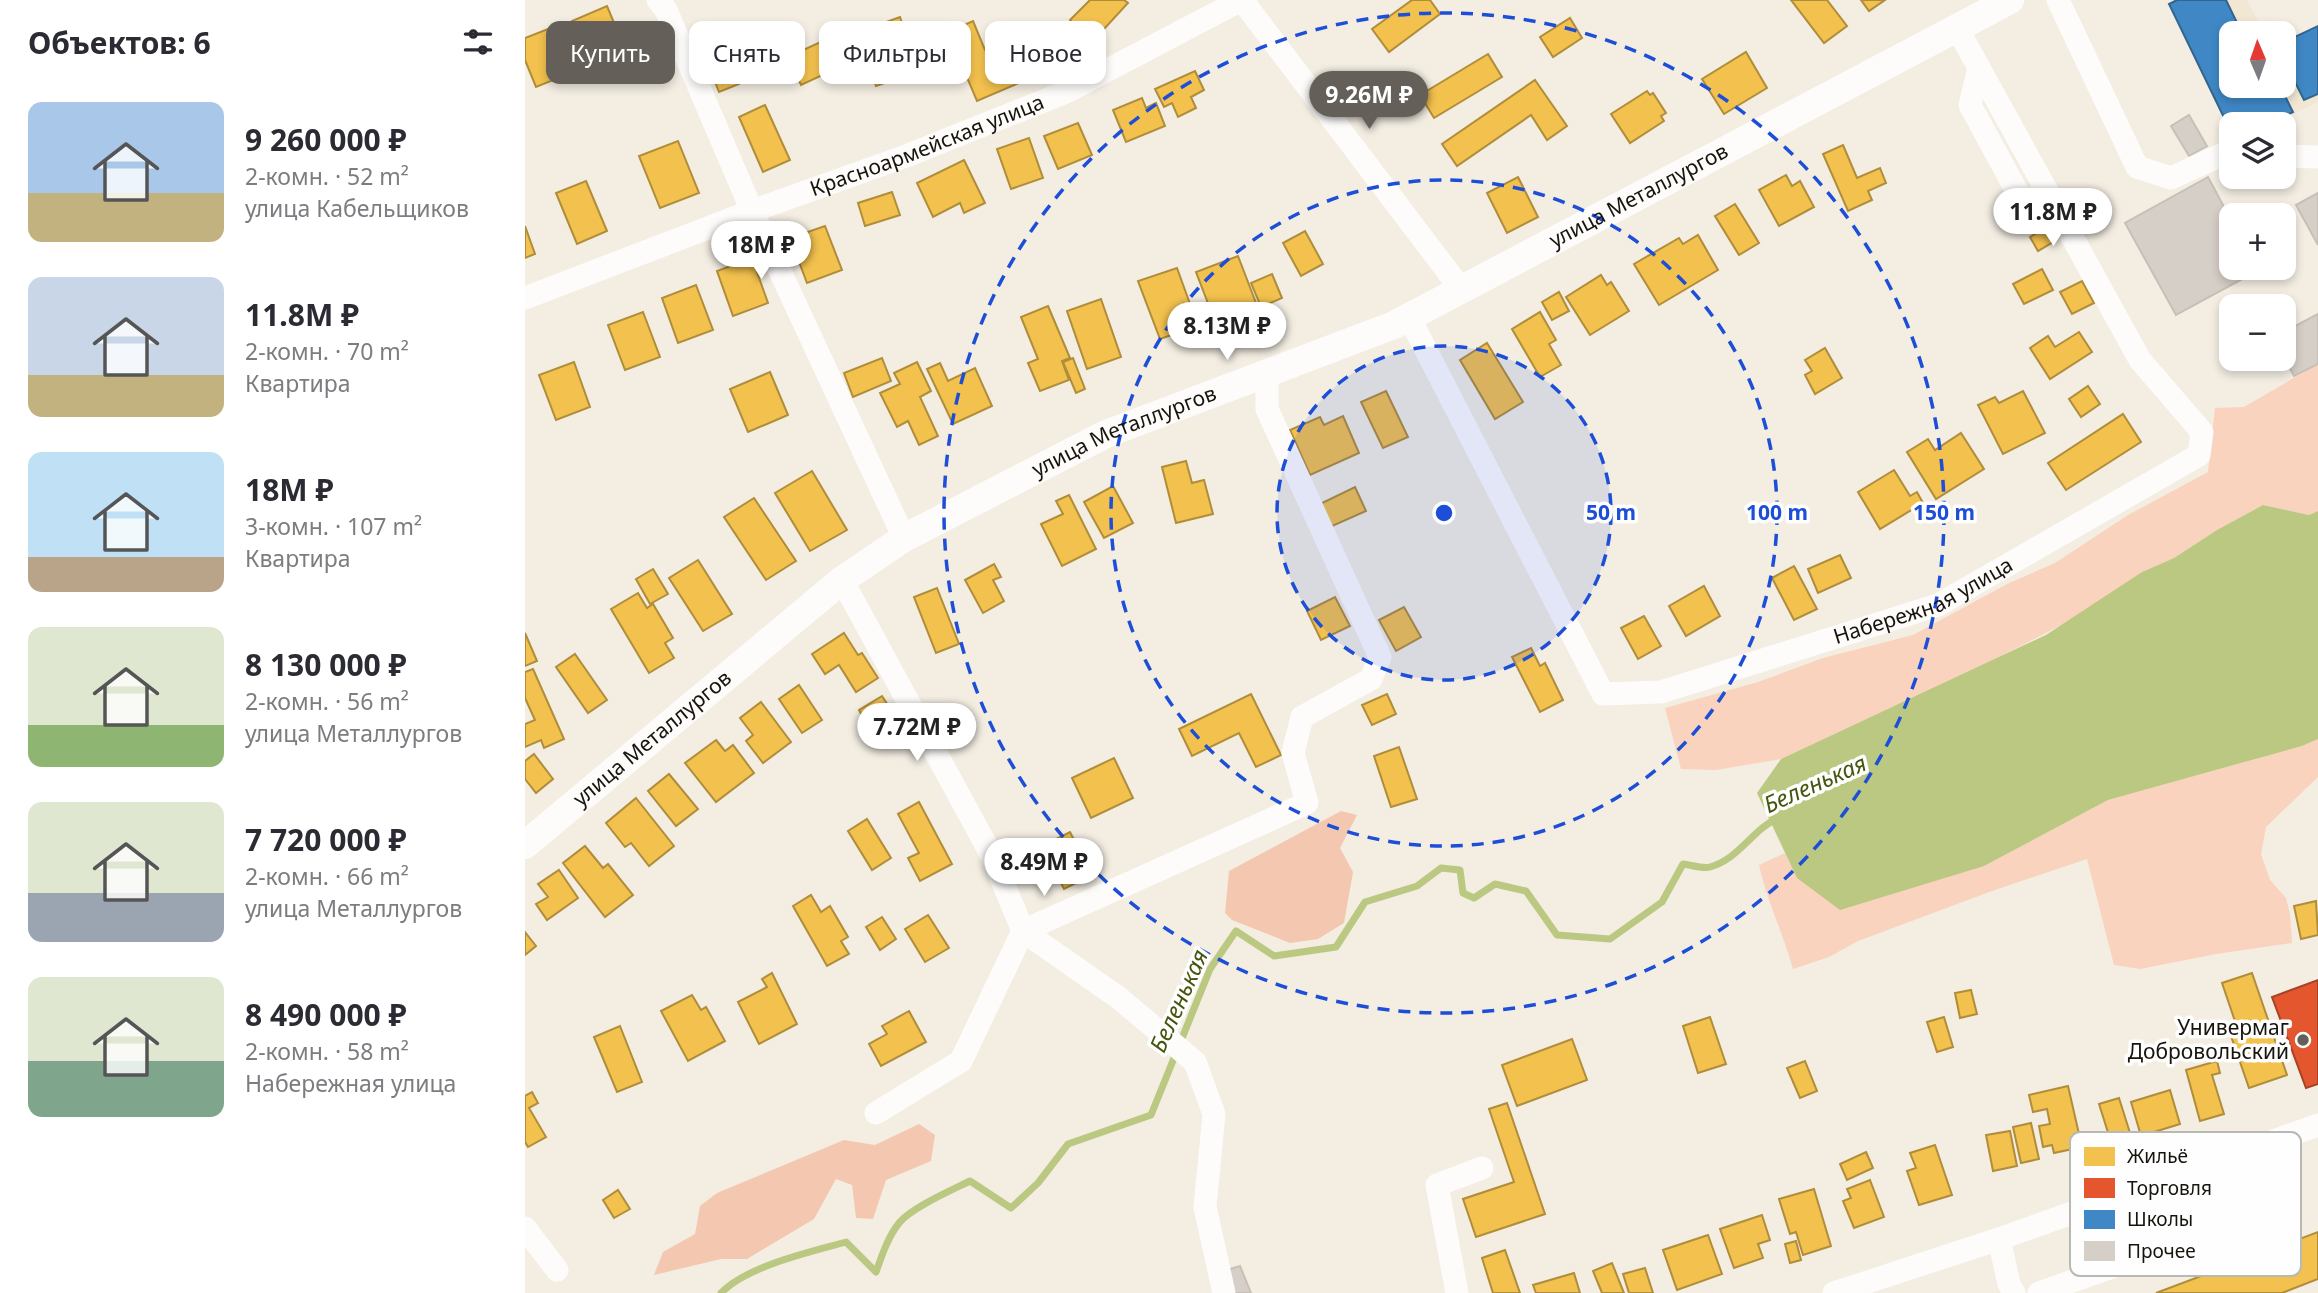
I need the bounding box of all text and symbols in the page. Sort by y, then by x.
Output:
chip: Купить [546,21,675,84]
chip: Снять [689,21,805,84]
chip: Фильтры [819,21,971,84]
chip: Новое [985,21,1106,84]
north arrow [2219,21,2296,98]
map controls [2219,21,2296,371]
text: Объектов: 6 [28,22,211,63]
icon: filters [459,23,497,61]
pin: 9.26M ₽ [1304,72,1434,131]
text: 9.26M ₽ [1325,78,1413,110]
street label: Красноармейская улица [806,87,1048,202]
button: layers [2219,112,2296,189]
text: 9 260 000 ₽ [245,119,407,160]
icon: home [84,130,168,214]
street label: улица Металлургов [1544,136,1733,254]
text: 2-комн. · 52 m² [245,160,409,192]
pin: 11.8M ₽ [1988,188,2118,248]
text: улица Кабельщиков [245,192,469,224]
text: 11.8M ₽ [2009,195,2097,227]
button: + [2219,203,2296,280]
pin: 18M ₽ [712,222,810,281]
text: 18M ₽ [727,228,795,260]
text: 11.8M ₽ [245,294,359,335]
button: − [2219,294,2296,371]
pin: 8.13M ₽ [1162,302,1292,362]
icon: home [84,305,168,389]
text: 8.13M ₽ [1183,309,1271,341]
text: 2-комн. · 70 m² [245,335,409,367]
text: Квартира [245,367,351,399]
street label: улица Металлургов [1027,379,1220,483]
text: 18M ₽ [245,469,333,510]
icon: home [84,480,168,564]
text: 50 m [1586,498,1636,526]
text: 100 m [1746,498,1808,526]
text: 150 m [1913,498,1975,526]
centre of rings [1432,501,1456,525]
text: 3-комн. · 107 m² [245,510,422,542]
text: Квартира [245,542,351,574]
street label: Набережная улица [1830,550,2017,650]
text: 8 130 000 ₽ [245,644,407,685]
icon: home [84,655,168,739]
street label: улица Металлургов [567,663,737,812]
text: 2-комн. · 56 m² [245,685,409,717]
pin: 7.72M ₽ [852,704,982,763]
text: 7.72M ₽ [873,710,961,742]
text: улица Металлургов [245,717,462,749]
water label: Беленькая [1758,746,1871,820]
text: 7 720 000 ₽ [245,819,407,860]
icon: home [84,830,168,914]
pin: 8.49M ₽ [979,838,1109,898]
text: 8.49M ₽ [1000,845,1088,877]
text: 2-комн. · 66 m² [245,860,409,892]
text: улица Металлургов [245,892,462,924]
water label: Беленькая [1141,944,1215,1057]
text: 8 490 000 ₽ [245,994,407,1035]
icon: home [84,1005,168,1089]
place label: Универмаг Добровольский [2128,1013,2289,1065]
marker: Универмаг Добровольский [2295,1032,2311,1048]
text: 2-комн. · 58 m² [245,1035,409,1067]
text: Набережная улица [245,1067,456,1099]
legend [2070,1132,2301,1276]
text: Жильё [2127,1143,2188,1169]
text: Торговля [2127,1175,2212,1201]
text: Школы [2127,1206,2193,1232]
text: Прочее [2127,1238,2196,1264]

